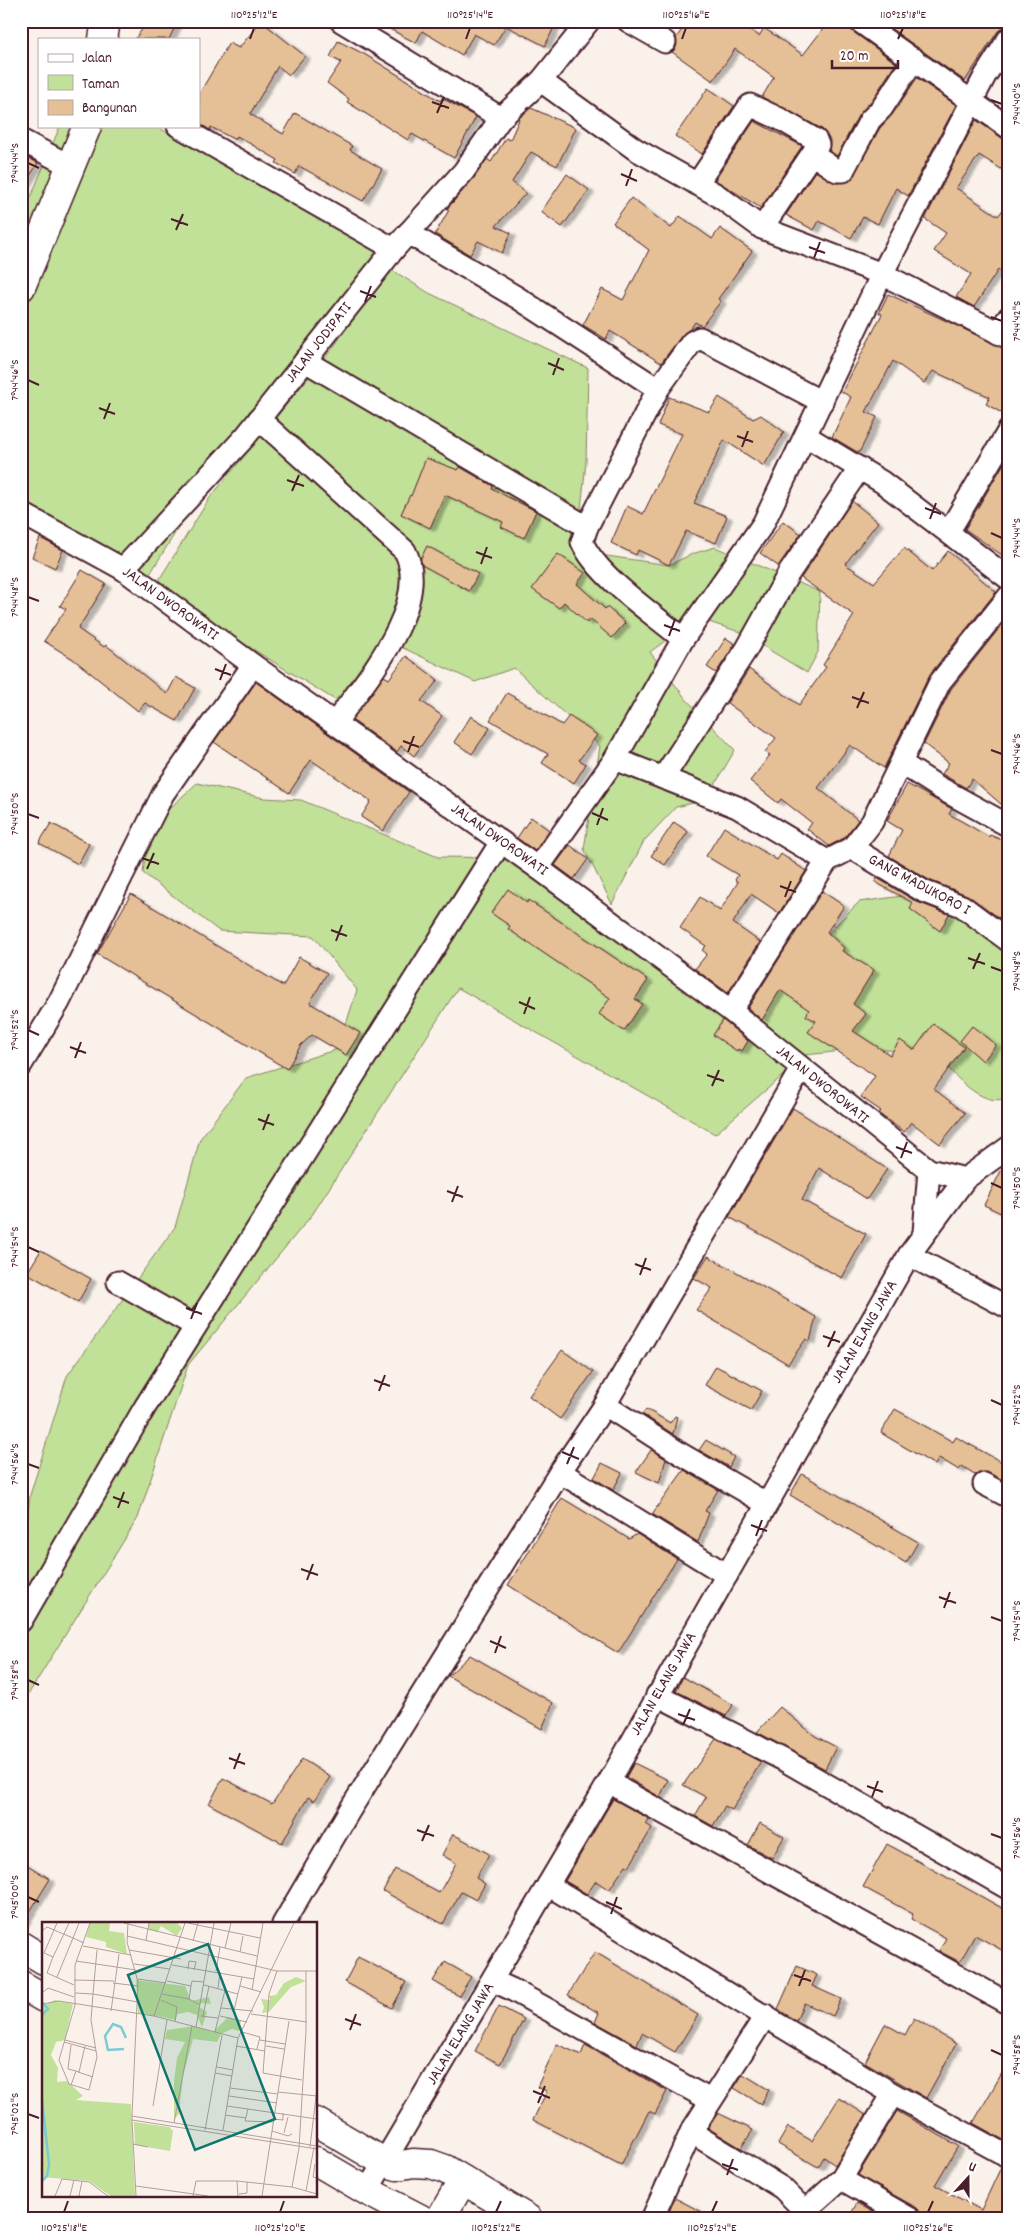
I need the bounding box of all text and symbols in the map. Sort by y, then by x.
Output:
text: 110°25'12"E [231,7,278,24]
text: 110°25'14"E [447,7,494,24]
text: 110°25'16"E [662,7,710,24]
text: 110°25'18"E [880,7,927,24]
legend [38,38,200,128]
scale bar [832,38,899,70]
text: 20 m [840,46,868,68]
text: Jalan [82,48,112,70]
text: Taman [82,74,119,96]
text: 7°44'40"S [1009,83,1026,125]
text: Bangunan [82,98,137,120]
text: 7°44'44"S [7,143,24,183]
street label: JALAN JODIPATI [280,298,358,388]
text: 7°44'42"S [1009,301,1026,341]
text: 7°44'46"S [7,359,24,401]
text: 7°44'44"S [1009,518,1026,558]
street label: JALAN DWOROWATI [117,561,223,647]
text: 7°44'48"S [7,577,24,617]
text: 7°44'46"S [1009,733,1026,775]
text: 7°44'50"S [7,793,24,835]
street label: JALAN DWOROWATI [446,798,552,882]
street label: GANG MADUKORO I [864,848,974,922]
text: 7°44'48"S [1009,951,1026,991]
text: 7°44'52"S [7,1009,24,1051]
street label: JALAN DWOROWATI [770,1040,874,1130]
text: 7°44'50"S [1009,1167,1026,1209]
text: 7°44'54"S [7,1227,24,1267]
street label: JALAN ELANG JAWA [826,1276,904,1388]
text: 7°44'52"S [1009,1384,1026,1426]
text: 7°44'56"S [7,1443,24,1485]
text: 7°44'54"S [1009,1601,1026,1641]
street label: JALAN ELANG JAWA [625,1628,703,1740]
text: 7°44'58"S [7,1660,24,1700]
text: 7°44'56"S [1009,1817,1026,1859]
text: 7°45'00"S [7,1875,24,1919]
inset map [42,1922,318,2198]
street label: JALAN ELANG JAWA [421,1978,501,2090]
text: 7°44'58"S [1009,2035,1026,2075]
text: 7°45'02"S [7,2093,24,2135]
north arrow [942,2152,992,2202]
text: U [965,2157,979,2178]
text: 110°25'18"E [41,2220,88,2237]
text: 110°25'20"E [255,2220,306,2237]
text: 110°25'22"E [471,2220,521,2237]
text: 110°25'24"E [688,2220,737,2237]
text: 110°25'26"E [903,2220,953,2237]

